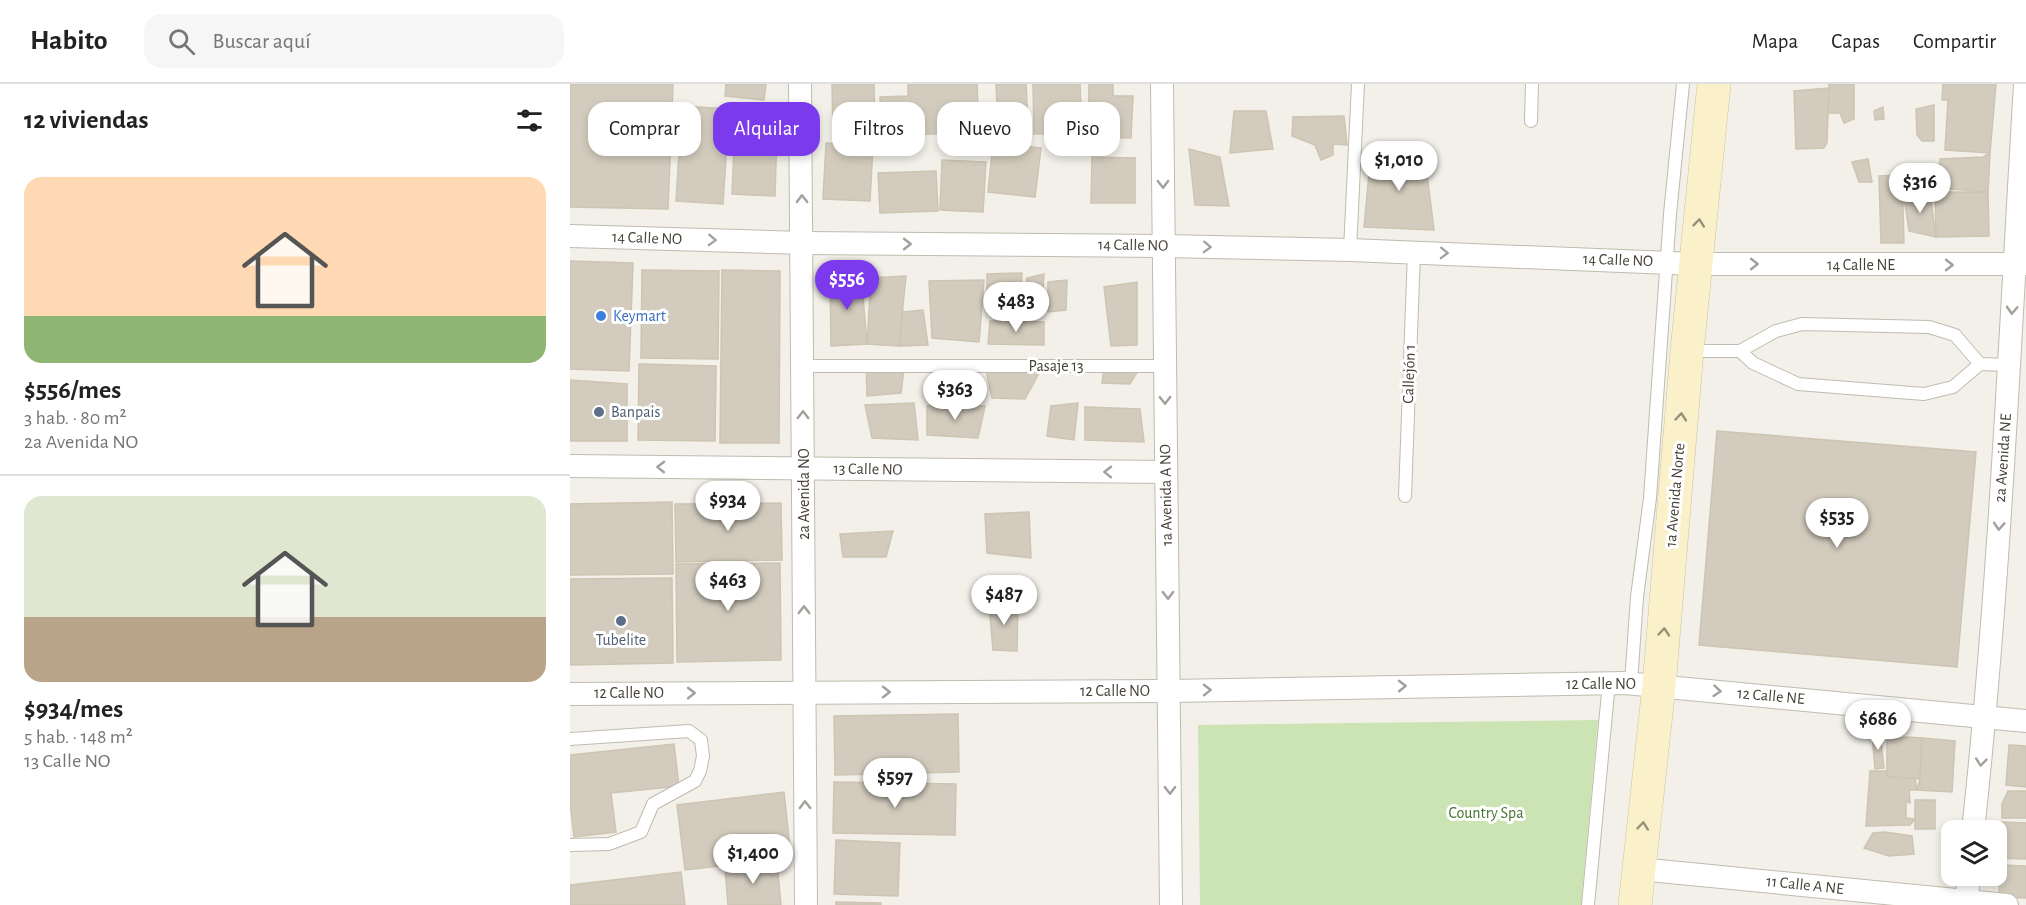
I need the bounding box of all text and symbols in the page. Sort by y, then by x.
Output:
search box [144,14,564,68]
icon: search [165,25,198,58]
text: Habito [30,27,108,55]
text: Buscar aquí [213,30,311,52]
text: Mapa [1752,31,1798,52]
text: Capas [1831,31,1880,52]
text: Compartir [1913,31,1996,52]
chip: Comprar [588,102,701,156]
chip: Alquilar [713,102,820,156]
chip: Filtros [832,102,925,156]
chip: Nuevo [937,102,1032,156]
chip: Piso [1044,102,1120,156]
icon: filters [513,104,546,137]
text: 12 viviendas [24,107,148,133]
pin: $1,010 [1350,141,1448,192]
text: $1,010 [1375,150,1423,170]
pin: $316 [1884,163,1956,214]
text: $316 [1903,172,1937,192]
one-way arrow [1157,180,1169,189]
one-way arrow [796,194,808,203]
icon: home [231,216,339,324]
one-way arrow [1692,218,1705,227]
street label: 14 Calle NO [612,229,682,247]
one-way arrow [708,234,717,247]
street label: 14 Calle NO [1098,236,1168,254]
one-way arrow [903,238,912,250]
one-way arrow [1203,240,1212,253]
one-way arrow [1440,247,1449,260]
street label: 14 Calle NO [1583,251,1653,269]
street label: 14 Calle NE [1827,257,1895,273]
one-way arrow [1749,258,1758,270]
one-way arrow [1944,259,1953,271]
pin: $556 [811,260,883,311]
text: $556 [829,269,865,289]
pin: $483 [980,282,1052,333]
text: $483 [997,291,1035,311]
one-way arrow [2006,306,2019,315]
place label: Keymart [613,308,666,325]
marker: Keymart [594,309,608,323]
street label: Callejón 1 [1400,344,1419,404]
street label: Pasaje 13 [1029,358,1083,375]
pin: $363 [919,370,991,421]
text: $556/mes [24,377,121,403]
text: $363 [937,379,973,399]
one-way arrow [1159,396,1171,405]
place label: Banpais [611,404,660,420]
marker: Banpais [592,405,606,419]
text: 3 hab. · 80 m² [24,408,127,428]
one-way arrow [797,410,809,419]
one-way arrow [1674,412,1687,421]
street label: 2a Avenida NE [1992,413,2014,503]
text: 2a Avenida NO [24,432,138,452]
street label: 1a Avenida Norte [1662,442,1688,548]
street label: 1a Avenida A NO [1157,444,1175,546]
street label: 2a Avenida NO [796,448,812,540]
street label: 13 Calle NO [833,460,903,478]
one-way arrow [656,461,665,473]
one-way arrow [1103,465,1112,478]
pin: $934 [692,481,764,532]
text: $934 [709,490,747,510]
pin: $535 [1801,498,1873,549]
text: $535 [1820,507,1854,527]
one-way arrow [1992,521,2005,530]
icon: home [231,535,339,643]
pin: $463 [692,561,764,612]
text: $463 [709,570,747,590]
pin: $487 [968,575,1040,626]
text: $487 [985,584,1023,604]
one-way arrow [1162,591,1174,600]
one-way arrow [798,605,810,614]
marker: Tubelite [614,614,628,628]
one-way arrow [1657,628,1670,637]
place label: Tubelite [596,632,646,648]
street label: 12 Calle NO [1566,676,1636,692]
one-way arrow [1398,680,1407,693]
street label: 12 Calle NO [1080,683,1150,699]
one-way arrow [1203,684,1212,696]
one-way arrow [1713,684,1722,697]
street label: 12 Calle NO [594,685,664,701]
street label: 12 Calle NE [1737,685,1806,707]
one-way arrow [882,686,891,698]
one-way arrow [687,687,696,699]
text: $934/mes [24,696,123,722]
pin: $686 [1842,700,1914,751]
text: $686 [1859,709,1897,729]
text: 5 hab. · 148 m² [24,727,133,747]
text: 13 Calle NO [24,751,110,771]
one-way arrow [1975,757,1988,767]
pin: $597 [859,758,931,809]
text: $597 [877,767,913,787]
one-way arrow [1164,786,1176,795]
one-way arrow [799,800,811,809]
park label: Country Spa [1448,805,1524,822]
map controls [1941,820,2007,886]
button: layers [1941,820,2007,886]
one-way arrow [1637,821,1649,831]
pin: $1,400 [704,834,802,885]
text: $1,400 [727,843,779,863]
street label: 11 Calle A NE [1765,873,1845,897]

